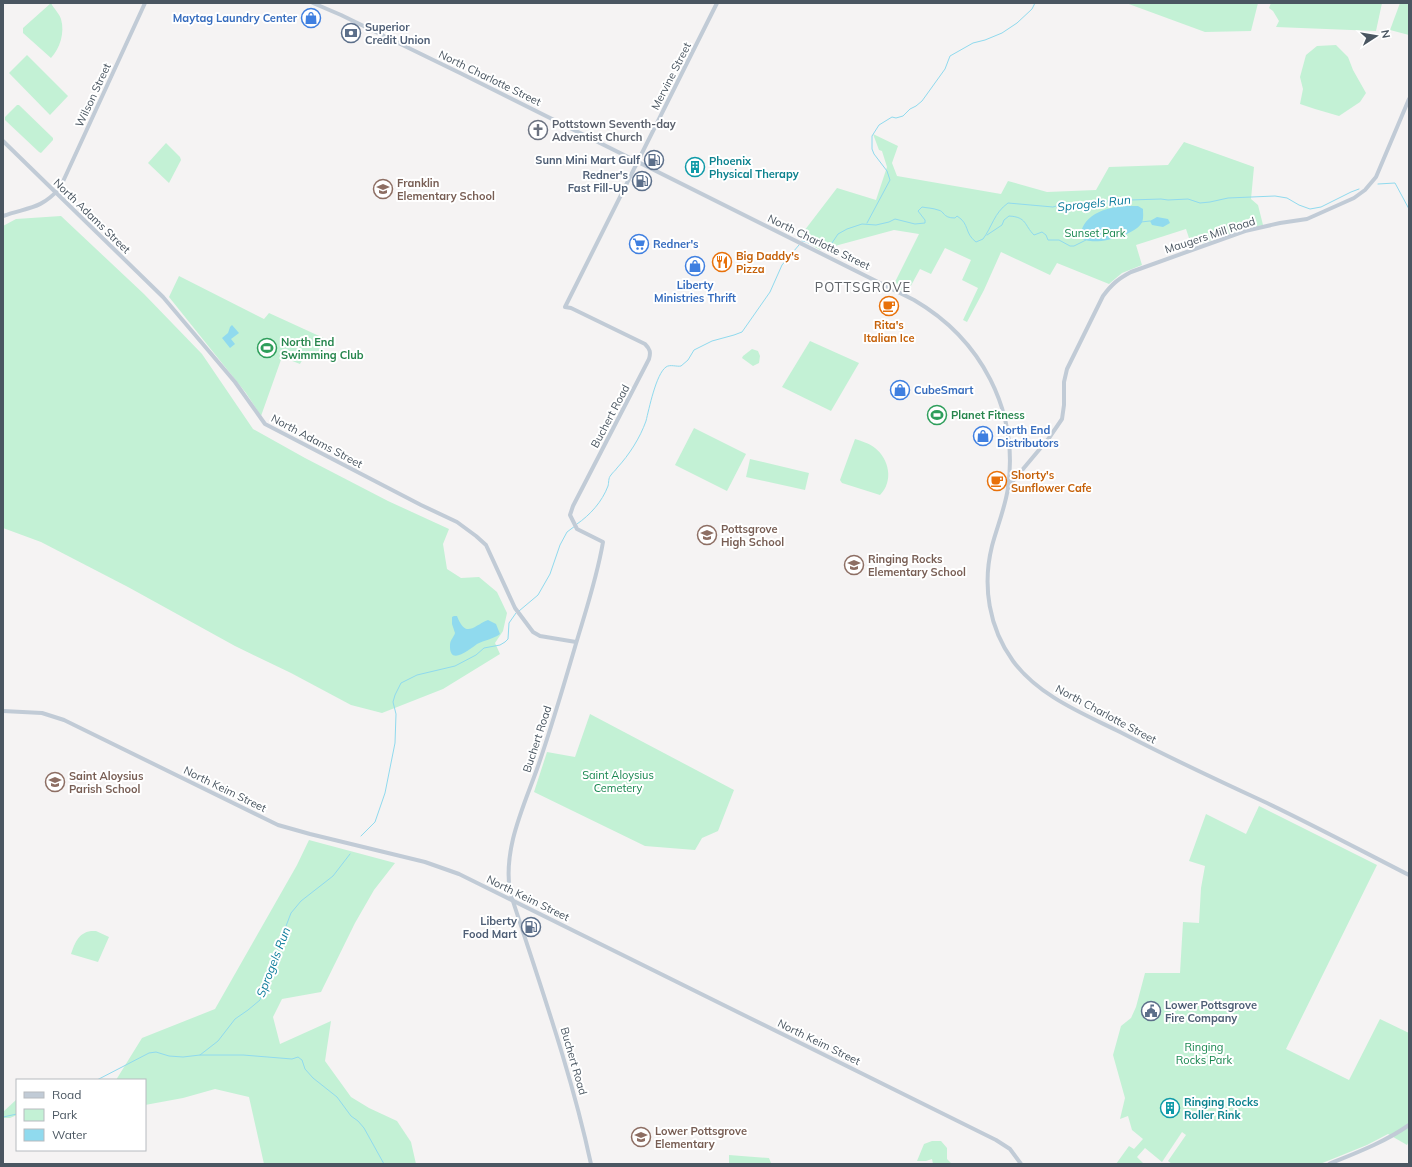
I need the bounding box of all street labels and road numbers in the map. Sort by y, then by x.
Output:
street label: Mervine Street [648,40,694,112]
street label: North Charlotte Street [437,47,544,109]
street label: Wilson Street [72,61,114,129]
street label: North Adams Street [51,176,134,256]
street label: North Charlotte Street [766,211,873,273]
street label: Maugers Mill Road [1163,214,1257,256]
street label: Buchert Road [587,382,633,450]
street label: North Adams Street [269,411,365,471]
street label: North Charlotte Street [1053,681,1159,747]
street label: Buchert Road [520,704,554,774]
street label: North Keim Street [181,763,269,815]
street label: North Keim Street [484,872,572,924]
street label: North Keim Street [775,1016,863,1068]
street label: Buchert Road [558,1026,590,1096]

